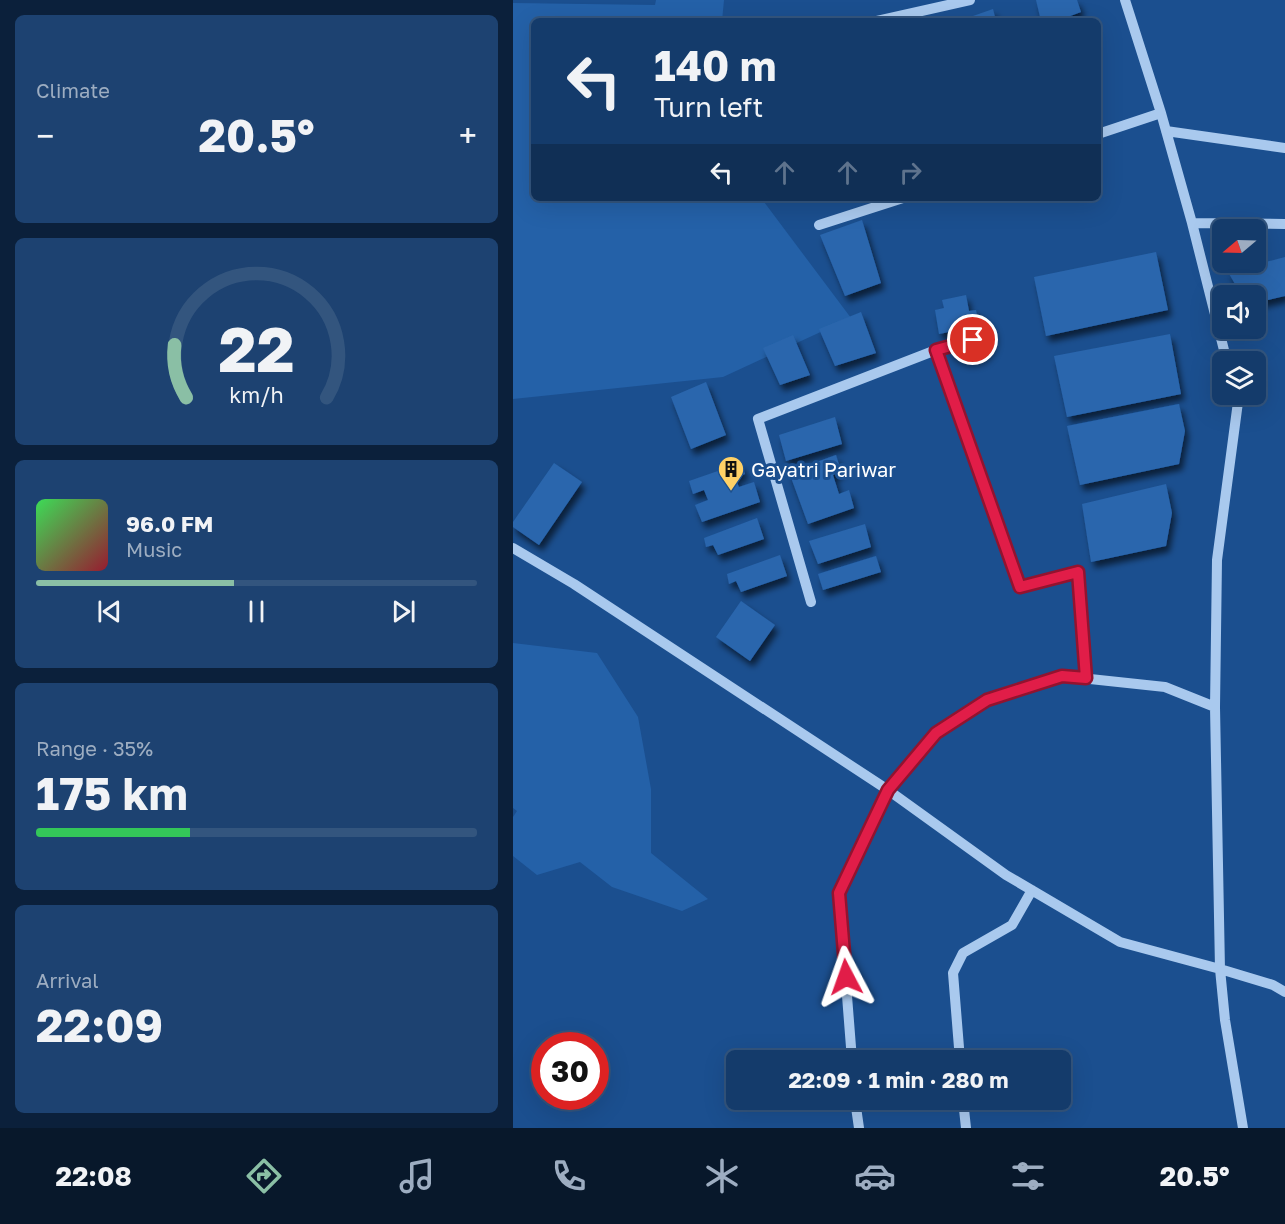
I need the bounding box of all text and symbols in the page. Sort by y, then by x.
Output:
text: 140 m [654,40,776,90]
icon: left [555,42,633,120]
text: Climate [36,78,110,102]
text: Turn left [654,91,763,123]
text: 20.5° [198,108,315,162]
text: − [36,116,54,155]
text: + [459,116,477,155]
icon: left [705,156,738,189]
icon: ahead [768,156,801,189]
icon: ahead [831,156,864,189]
icon: right [894,156,927,189]
north arrow [1212,219,1266,273]
map controls [1212,219,1266,405]
button: sound [1212,285,1266,339]
text: 22 [218,312,295,387]
pin [947,314,998,365]
icon: arrive [956,323,989,356]
button: layers [1212,351,1266,405]
text: km/h [229,383,284,409]
building icon: Gayatri Pariwar [716,454,746,492]
place label: Gayatri Pariwar [751,457,896,481]
text: 96.0 FM [126,510,213,537]
text: Music [126,537,182,561]
icon: previous [93,595,126,628]
icon: pause [240,595,273,628]
icon: next [387,595,420,628]
text: Range · 35% [36,736,153,760]
text: 175 km [36,766,188,820]
position arrow [814,945,878,1009]
text: Arrival [36,968,99,992]
text: 22:09 [36,998,163,1052]
speed limit sign: 30 [531,1032,609,1110]
text: 22:09 · 1 min · 280 m [788,1066,1009,1093]
icon: directions [243,1155,285,1197]
icon: music [396,1155,438,1197]
icon: phone [548,1155,590,1197]
icon: climate [701,1155,743,1197]
icon: car [854,1155,896,1197]
icon: filters [1007,1155,1049,1197]
text: 22:08 [55,1160,132,1192]
text: 20.5° [1160,1160,1230,1192]

